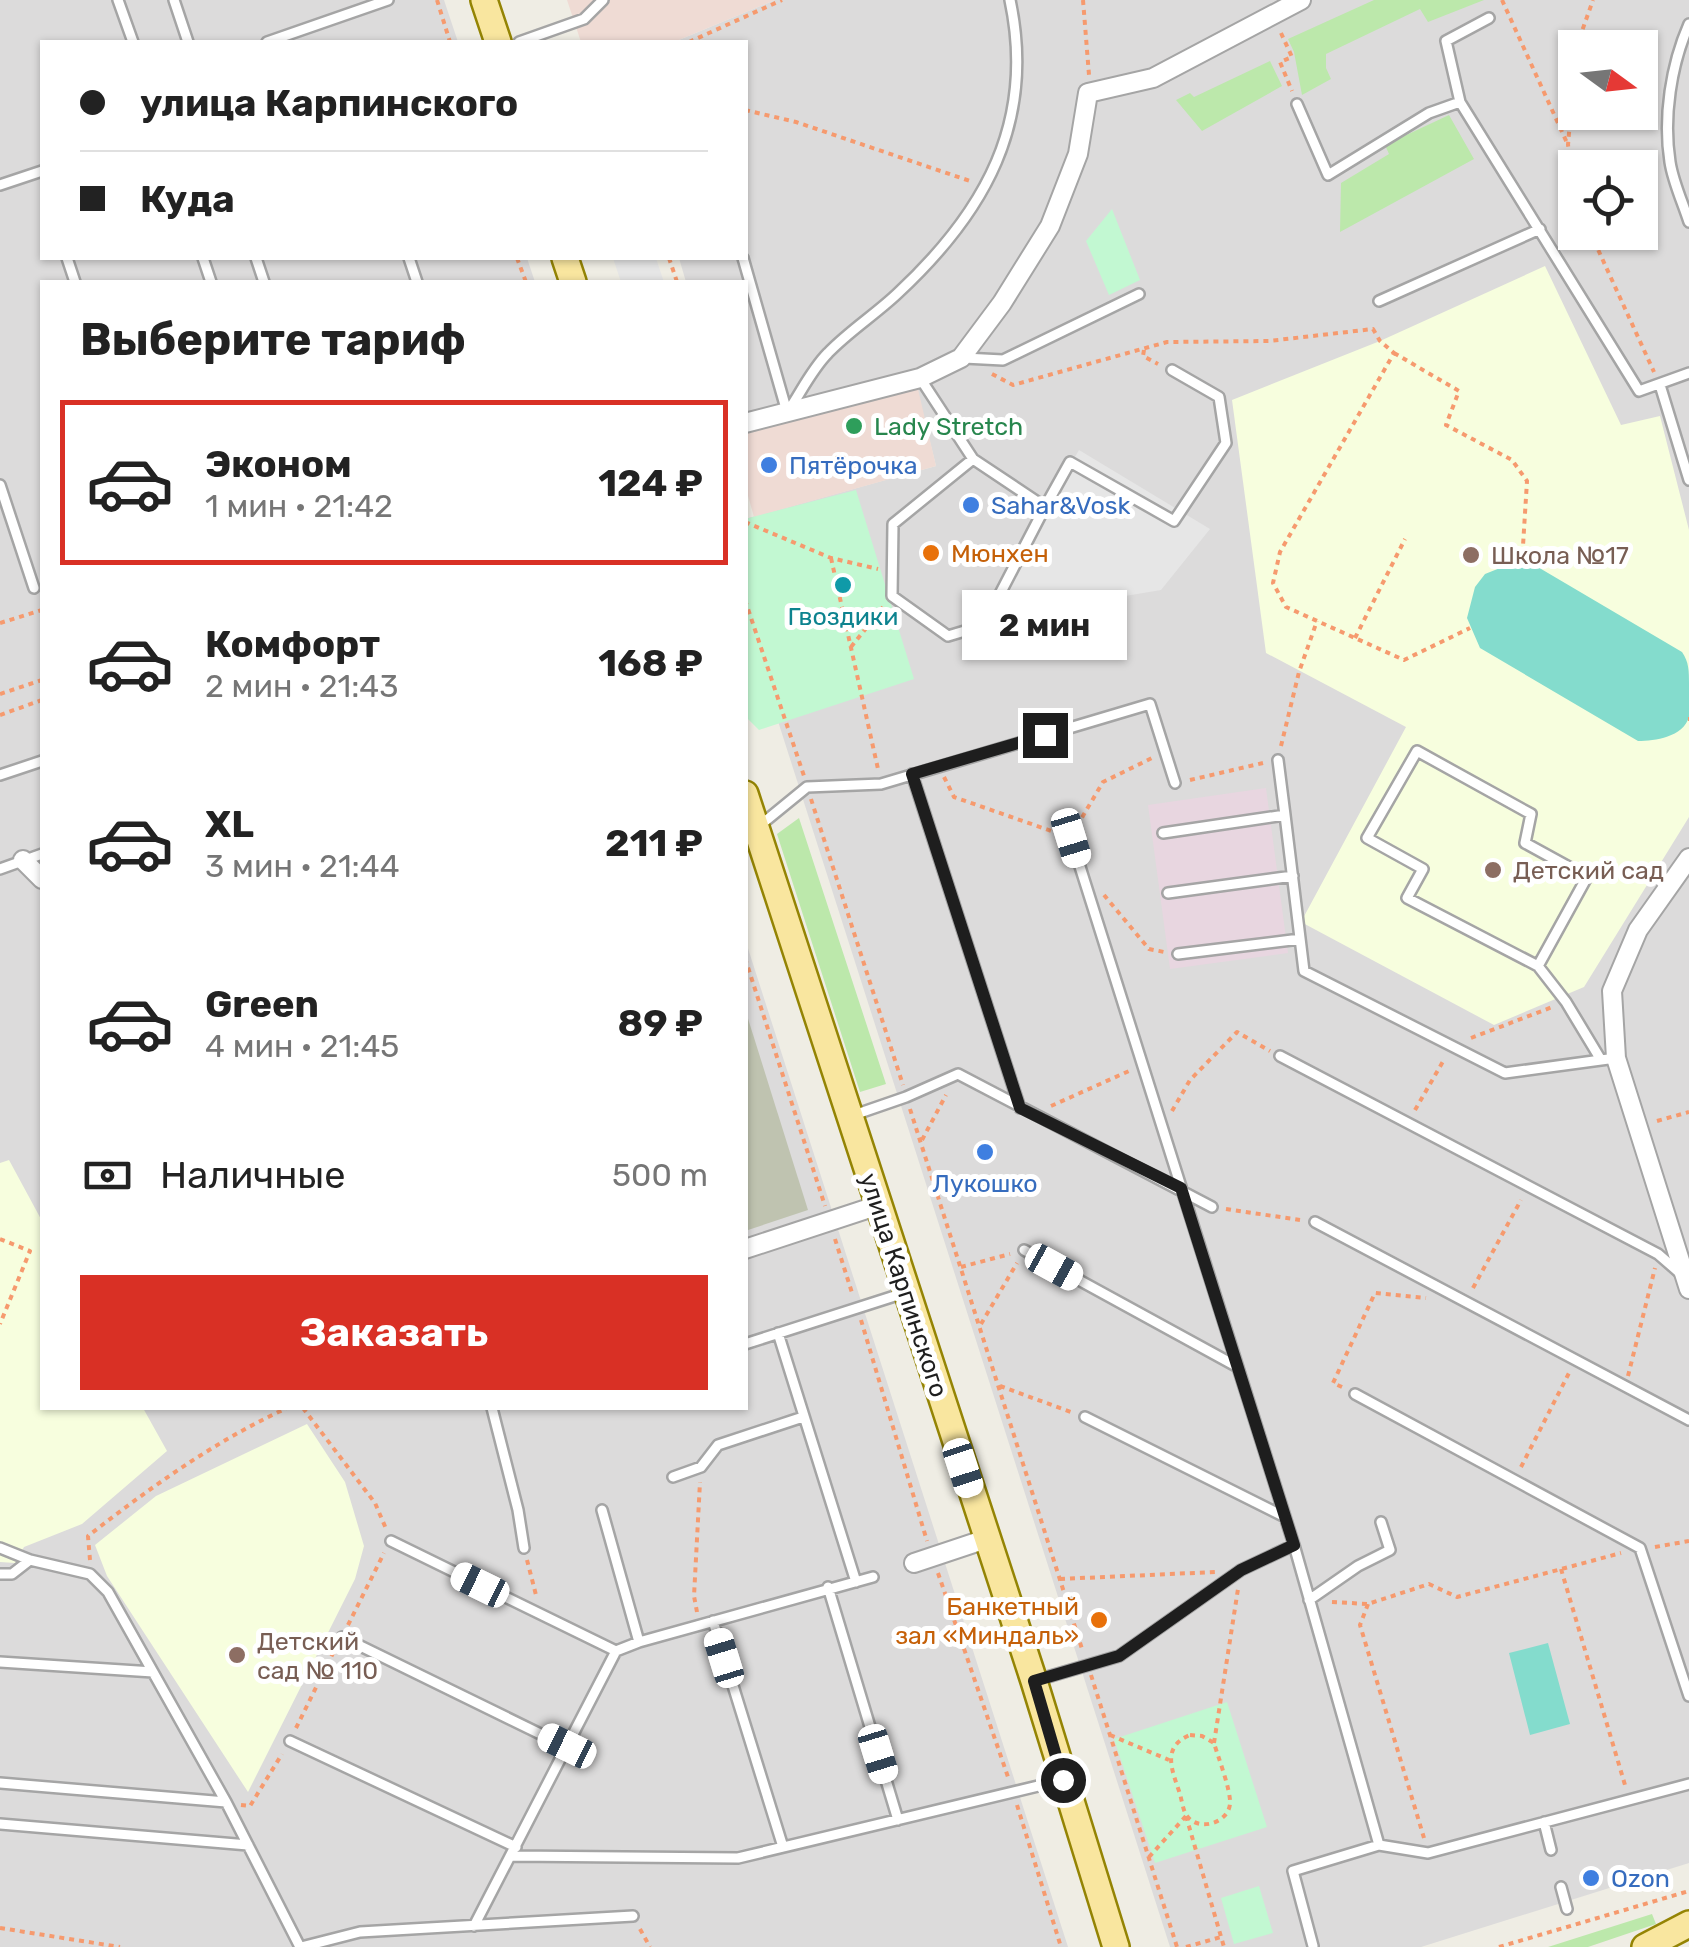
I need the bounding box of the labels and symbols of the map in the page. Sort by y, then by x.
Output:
north arrow [1558,30,1658,130]
place label: Lady Stretch [874,412,1023,441]
marker: Lady Stretch [843,415,865,437]
place label: Пятёрочка [789,451,917,480]
marker: Пятёрочка [758,454,780,476]
place label: Sahar&Vosk [991,491,1131,520]
marker: Sahar&Vosk [960,494,982,516]
place label: Мюнхен [951,539,1049,568]
place label: Школа №17 [1491,541,1629,570]
marker: Мюнхен [920,542,942,564]
marker: Школа №17 [1460,544,1482,566]
marker: Гвоздики [832,574,854,596]
callout: 2 мин [962,590,1128,660]
place label: Гвоздики [788,602,898,631]
route end [1023,713,1068,758]
car [1048,805,1094,871]
place label: Детский сад [1513,856,1664,885]
marker: Детский сад [1482,859,1504,881]
marker: Лукошко [974,1141,996,1163]
street label: улица Карпинского [854,1169,954,1401]
place label: Лукошко [932,1169,1038,1198]
car [1020,1239,1088,1295]
car [939,1435,987,1501]
car [446,1558,514,1612]
place label: Банкетный зал «Миндаль» [895,1592,1079,1650]
marker: Банкетный зал «Миндаль» [1088,1609,1110,1631]
car [701,1625,747,1691]
place label: Детский сад № 110 [257,1627,378,1685]
marker: Детский сад № 110 [226,1644,248,1666]
car [533,1719,601,1773]
car [855,1721,901,1787]
route start [1041,1758,1086,1803]
place label: Ozon [1611,1864,1670,1893]
marker: Ozon [1580,1867,1602,1889]

